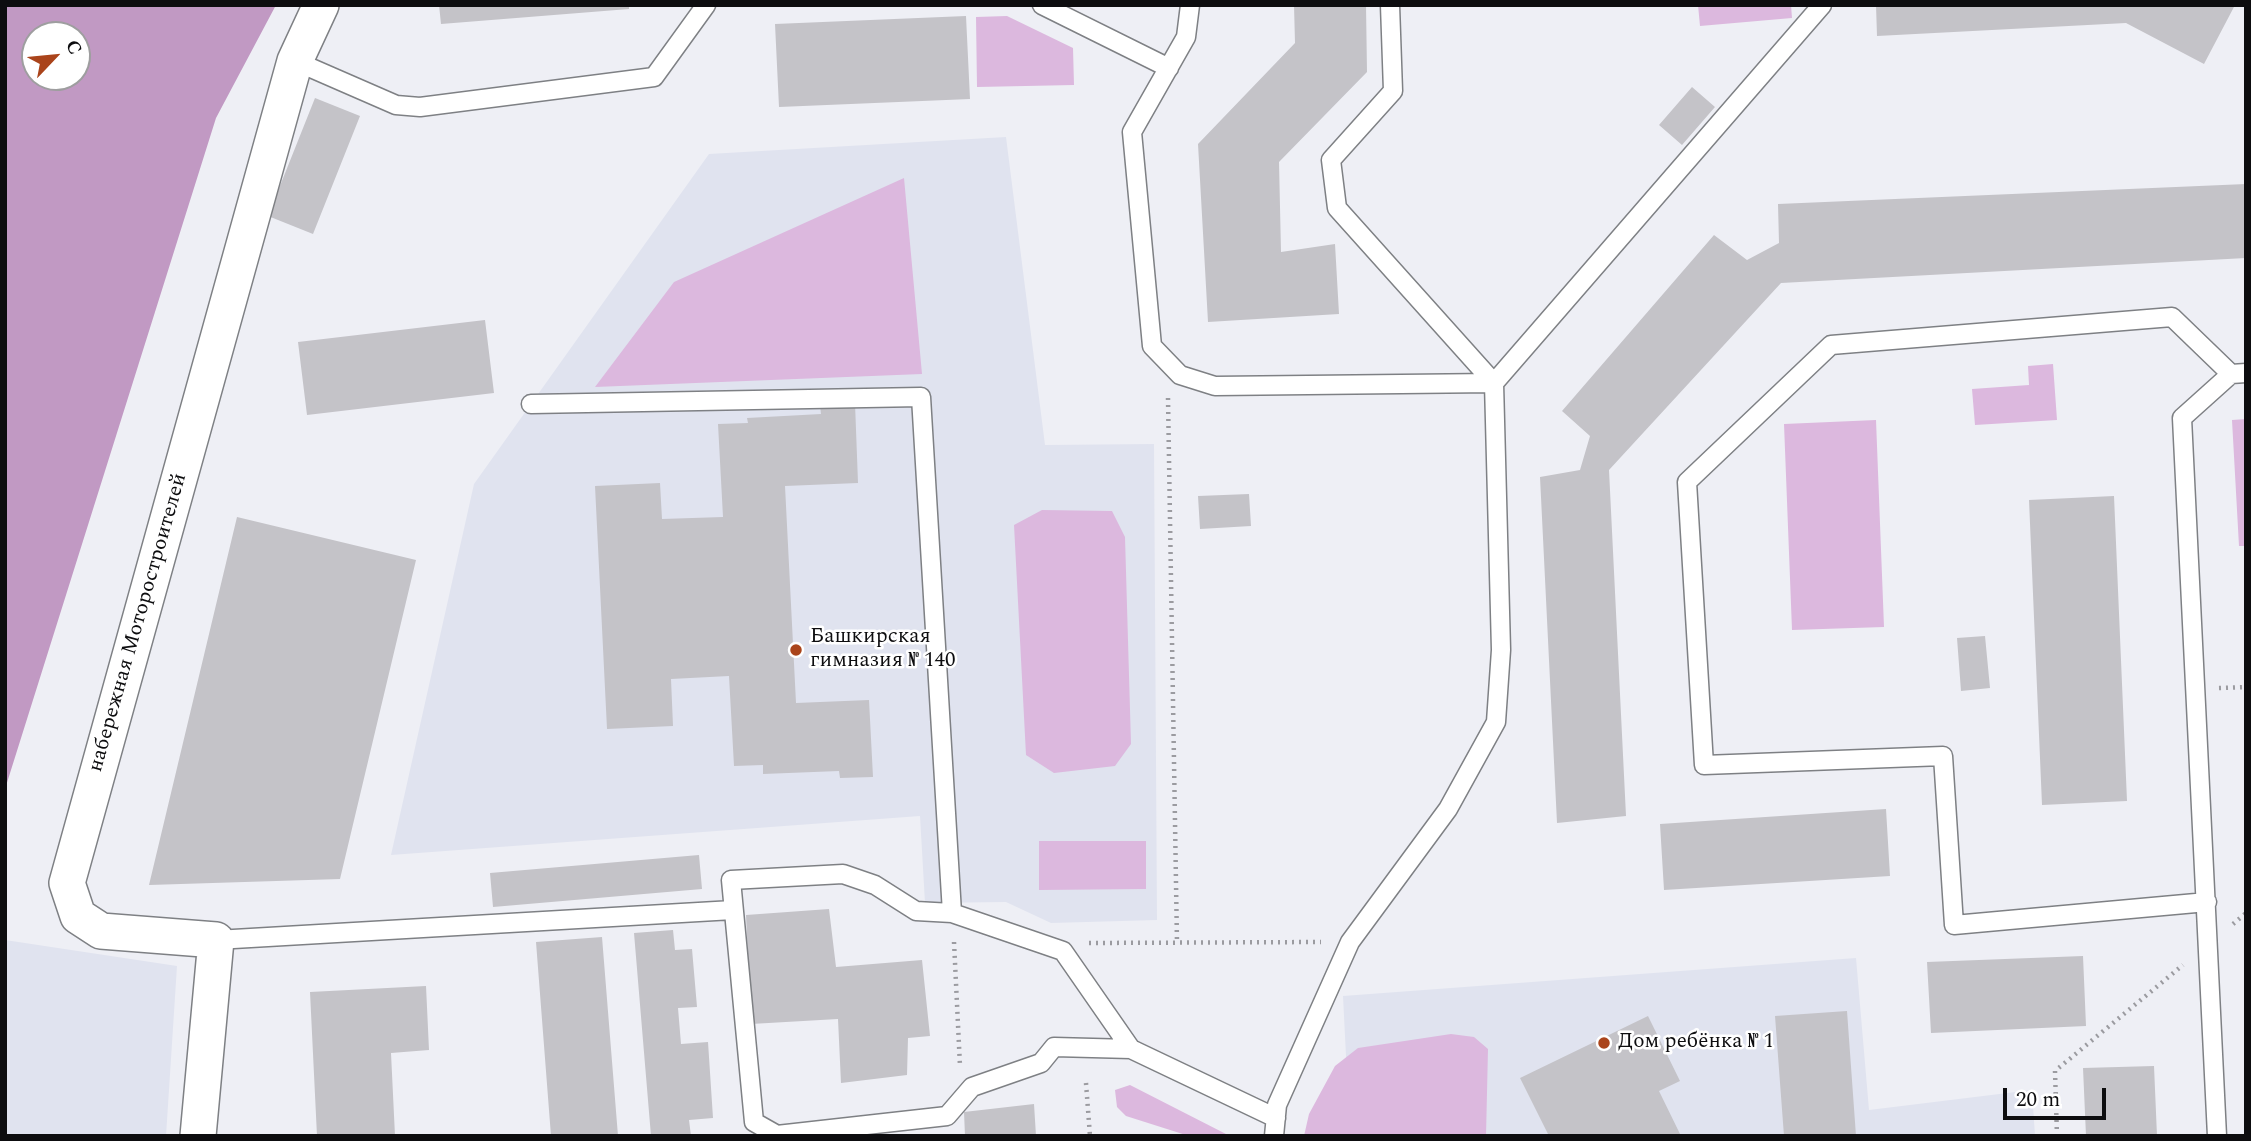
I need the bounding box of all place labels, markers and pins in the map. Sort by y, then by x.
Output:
place label: Башкирская гимназия № 140 [810,625,955,675]
marker: Башкирская гимназия № 140 [788,642,804,658]
place label: Дом ребёнка № 1 [1618,1030,1774,1056]
marker: Дом ребёнка № 1 [1596,1035,1612,1051]

